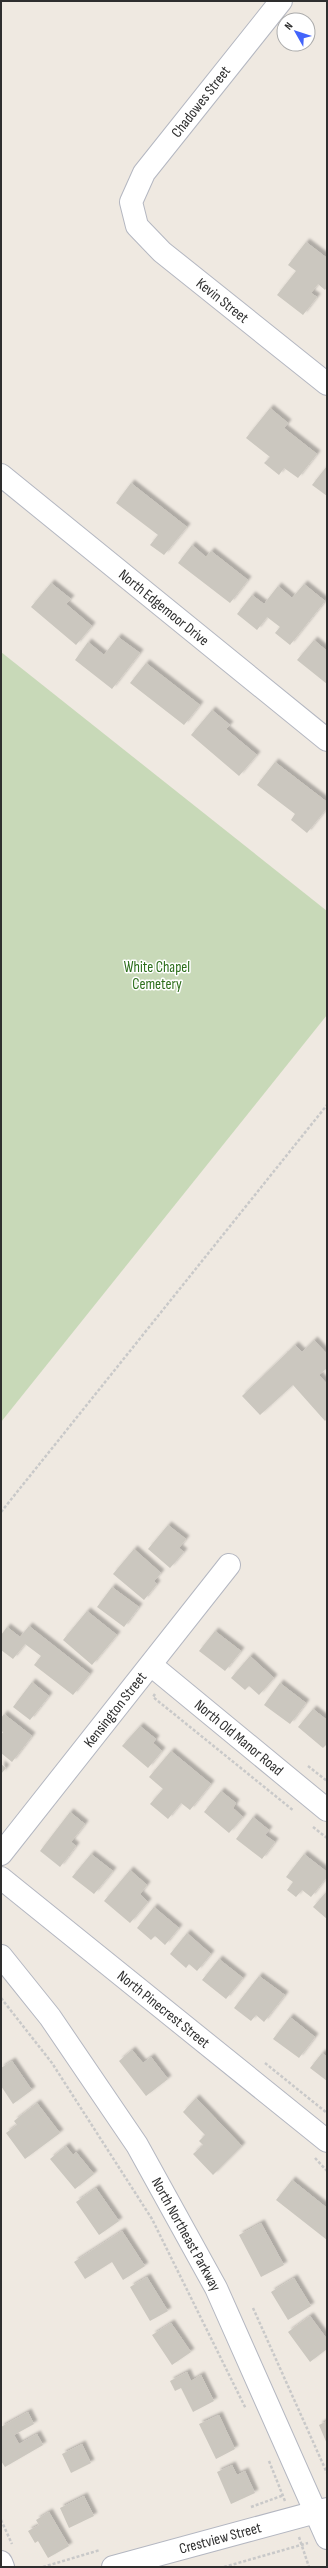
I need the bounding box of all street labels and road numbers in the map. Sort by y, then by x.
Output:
street label: Chadowes Street [167,62,235,142]
street label: Kevin Street [193,274,253,327]
street label: North Edgemoor Drive [115,565,213,650]
street label: Kensington Street [79,1668,151,1751]
street label: North Old Manor Road [191,1695,287,1780]
street label: North Pinecrest Street [114,1966,214,2053]
street label: North Northeast Parkway [147,2174,225,2295]
street label: Crestview Street [177,2518,264,2558]

